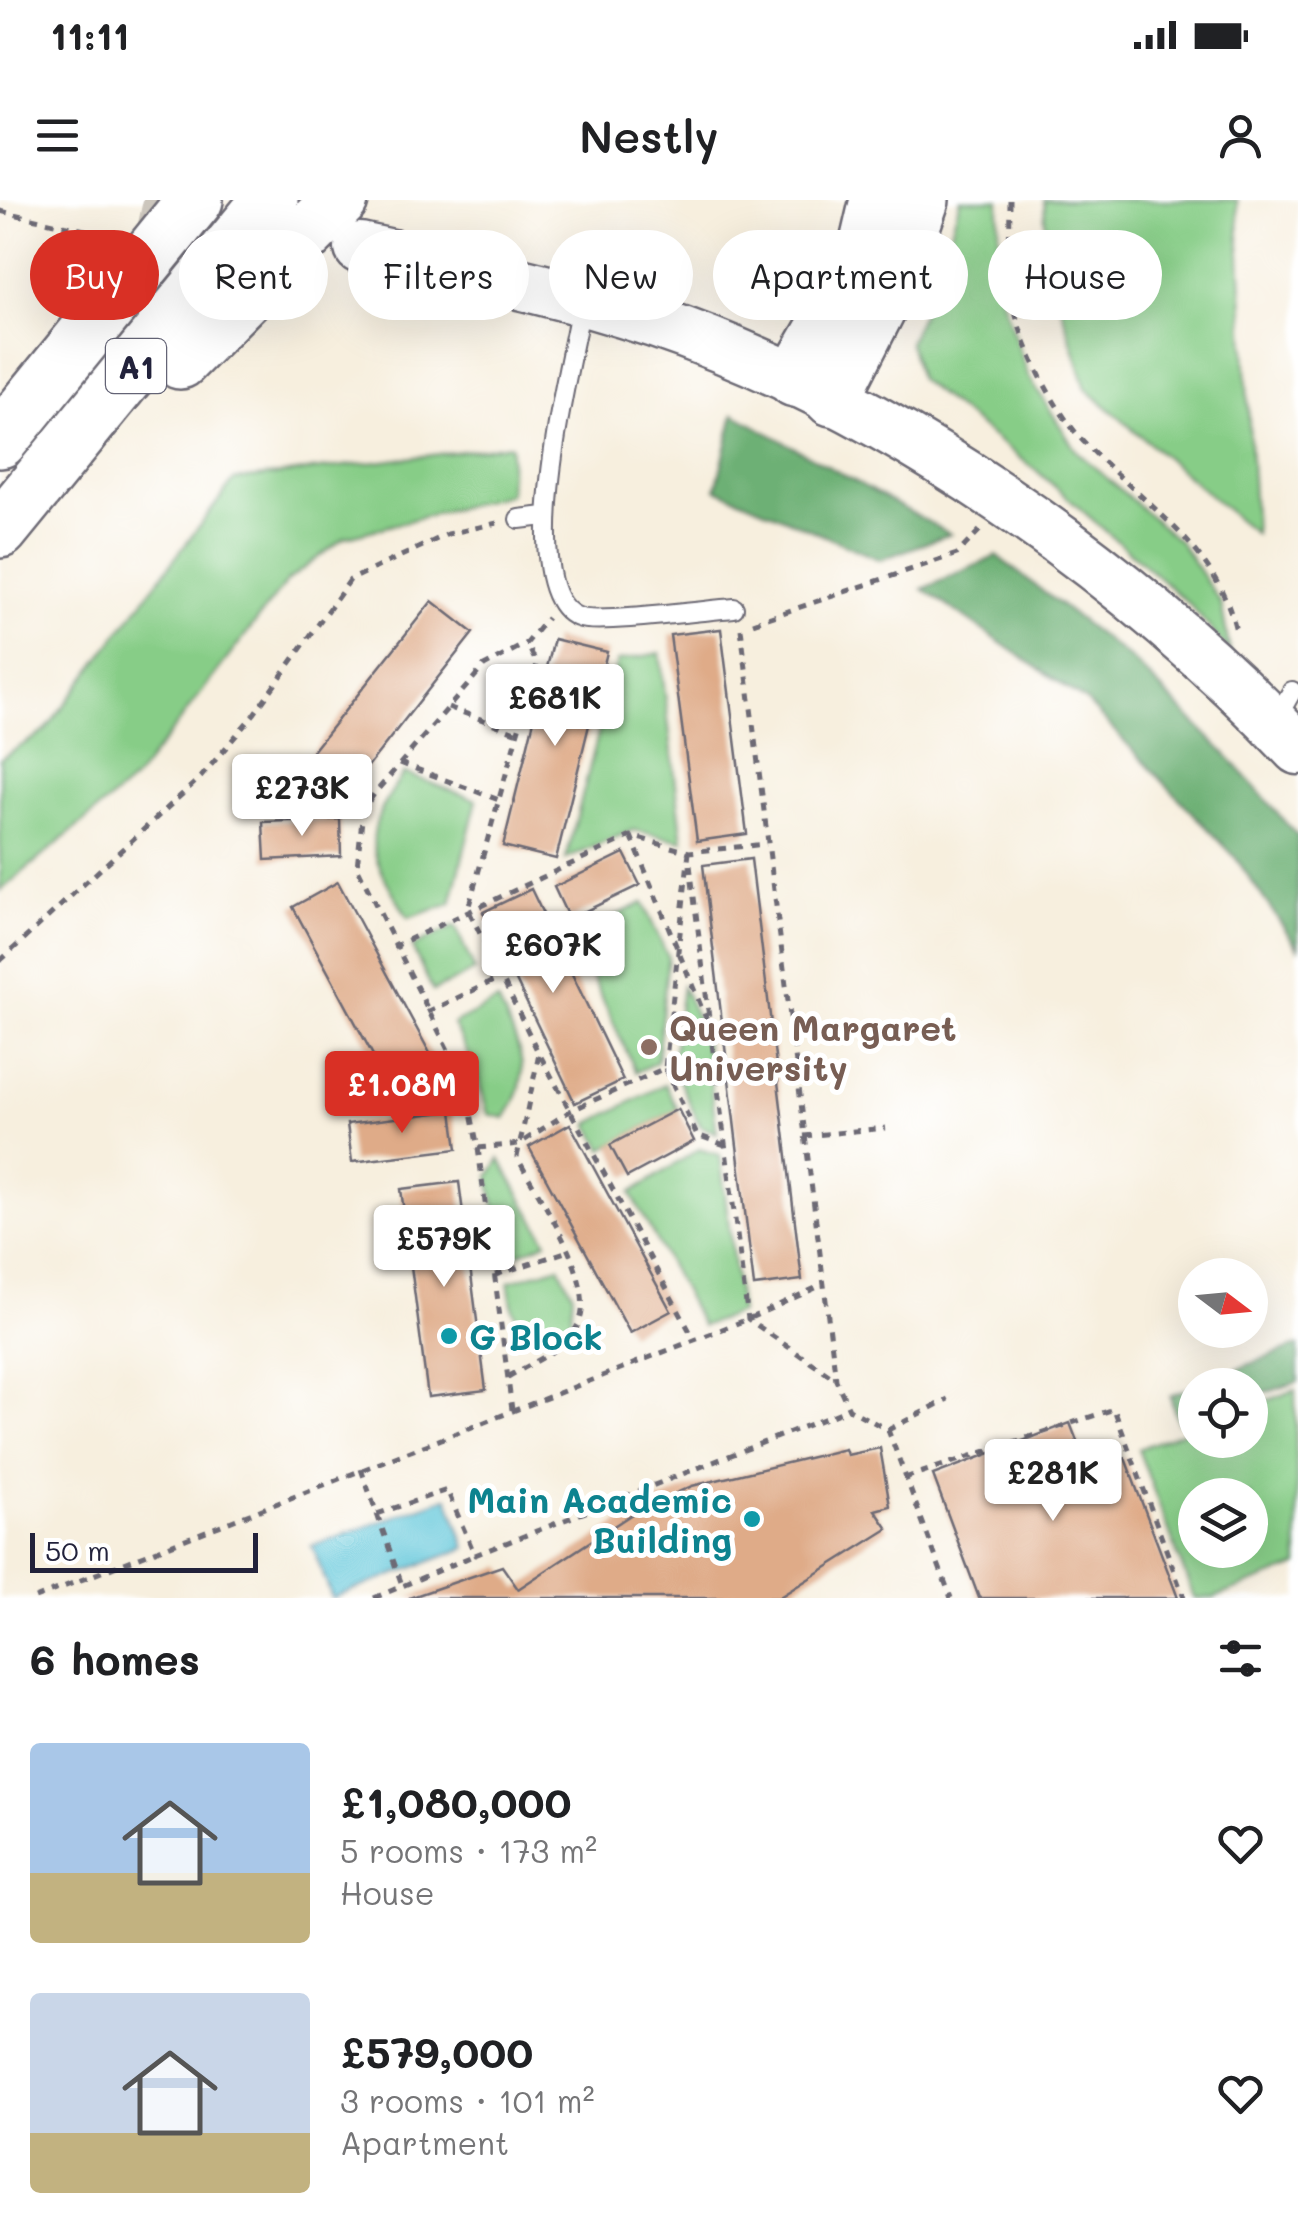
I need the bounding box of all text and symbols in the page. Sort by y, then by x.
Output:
text: 11:11 [50,10,129,60]
text: Nestly [579,106,719,164]
icon: menu [30,108,85,163]
icon: person [1213,108,1268,163]
chip: Buy [30,230,159,320]
chip: Rent [179,230,328,320]
chip: Filters [348,230,529,320]
chip: New [549,230,693,320]
chip: Apartment [713,230,968,320]
chip: House [988,230,1162,320]
road number: A1 [106,339,166,393]
pin: £681K [485,664,625,749]
text: £681K [508,675,602,717]
pin: £273K [232,754,372,839]
text: £273K [254,765,350,807]
pin: £607K [483,911,623,996]
text: £607K [504,922,602,964]
place label: Queen Margaret University [669,1004,957,1090]
marker: Queen Margaret University [638,1036,660,1058]
pin: £1.08M [321,1051,483,1136]
text: £1.08M [347,1062,457,1104]
pin: £579K [374,1205,514,1290]
text: £579K [396,1216,492,1258]
north arrow [1178,1258,1268,1348]
map controls [1178,1258,1268,1568]
place label: G Block [469,1313,603,1359]
marker: G Block [438,1325,460,1347]
button: locate [1178,1368,1268,1458]
pin: £281K [983,1439,1123,1524]
text: £281K [1007,1450,1099,1492]
place label: Main Academic Building [467,1476,732,1562]
button: layers [1178,1478,1268,1568]
marker: Main Academic Building [741,1508,763,1530]
scale bar [30,1528,258,1572]
text: 50 m [45,1532,110,1568]
text: 6 homes [30,1631,200,1686]
icon: filters [1213,1631,1268,1686]
text: £1,080,000 [340,1774,572,1829]
icon: home [110,1783,230,1903]
icon: heart [1213,1816,1268,1871]
text: 5 rooms · 173 m² [340,1829,597,1871]
text: House [340,1871,435,1913]
text: £579,000 [340,2024,533,2079]
icon: home [110,2033,230,2153]
icon: heart [1213,2066,1268,2121]
text: 3 rooms · 101 m² [340,2079,595,2121]
text: Apartment [340,2121,509,2163]

